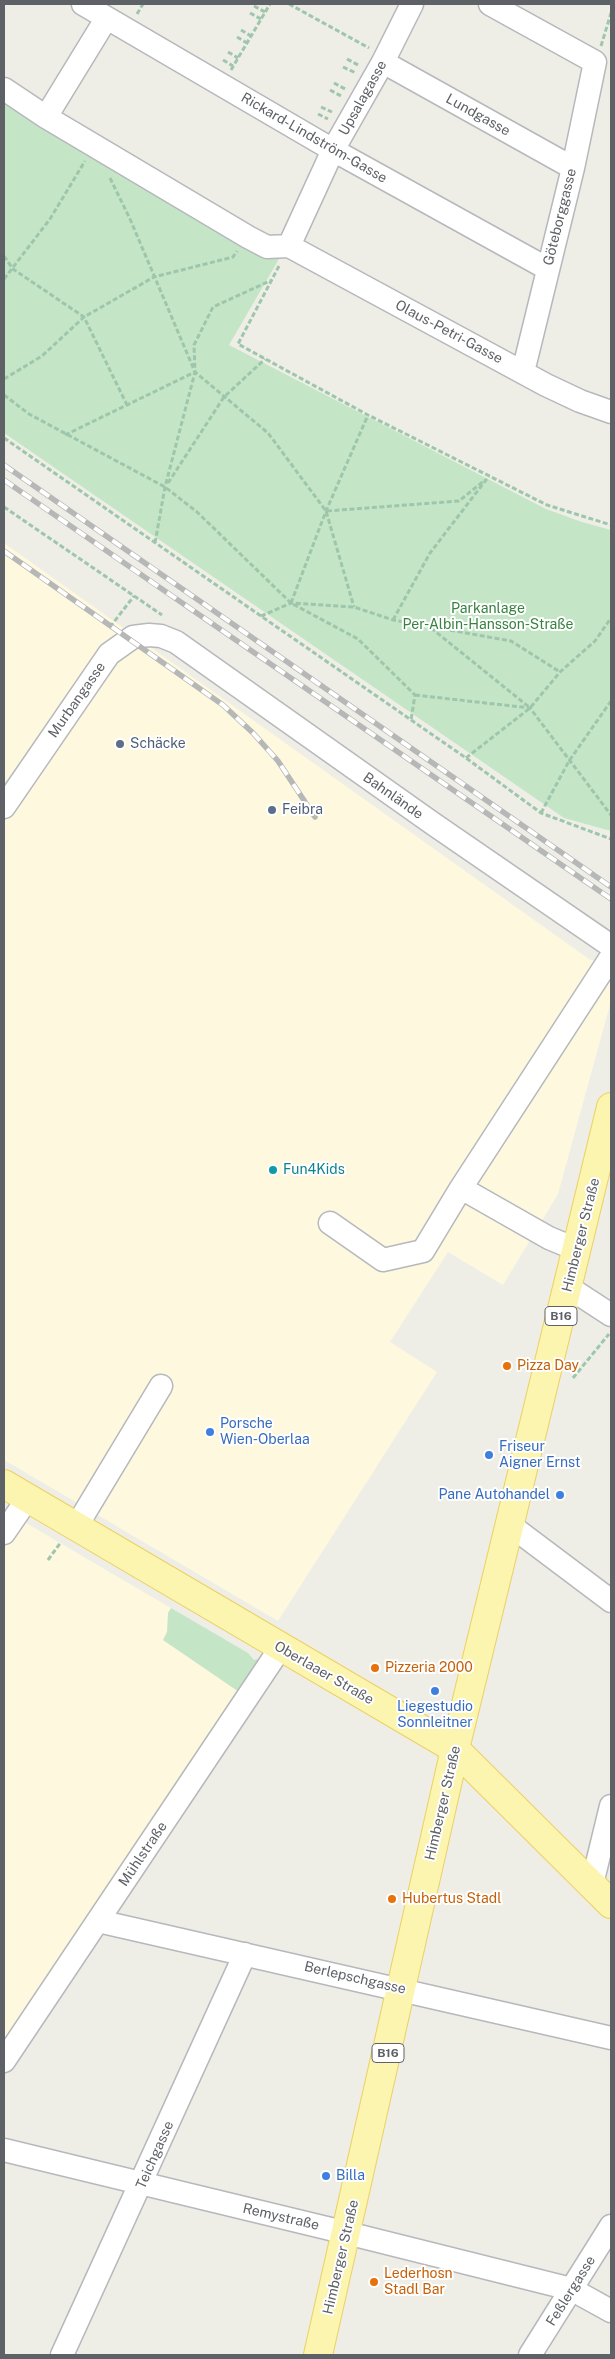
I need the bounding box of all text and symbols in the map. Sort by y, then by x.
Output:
street label: Upsalagasse [336,58,390,138]
street label: Rickard-Lindström-Gasse [238,89,390,187]
street label: Lundgasse [443,90,513,140]
street label: Göteborggasse [540,167,580,267]
street label: Olaus-Petri-Gasse [392,297,506,367]
park label: Parkanlage Per-Albin-Hansson-Straße [402,601,574,634]
street label: Murbangasse [45,659,109,741]
place label: Schäcke [130,736,186,752]
marker: Schäcke [114,738,126,750]
street label: Bahnlände [360,769,426,823]
place label: Feibra [282,802,323,818]
marker: Feibra [266,804,278,816]
place label: Fun4Kids [283,1162,345,1178]
marker: Fun4Kids [267,1164,279,1176]
street label: Himberger Straße [559,1176,603,1294]
road number: B16 [545,1306,577,1325]
place label: Pizza Day [517,1358,579,1374]
marker: Pizza Day [501,1360,513,1372]
place label: Porsche Wien-Oberlaa [220,1416,310,1448]
marker: Porsche Wien-Oberlaa [204,1426,216,1438]
place label: Friseur Aigner Ernst [499,1439,580,1471]
marker: Friseur Aigner Ernst [483,1449,495,1461]
place label: Pane Autohandel [439,1487,550,1503]
marker: Pane Autohandel [554,1489,566,1501]
street label: Oberlaaer Straße [271,1638,377,1708]
place label: Pizzeria 2000 [385,1660,473,1676]
marker: Pizzeria 2000 [369,1662,381,1674]
marker: Liegestudio Sonnleitner [429,1685,441,1697]
place label: Liegestudio Sonnleitner [397,1699,473,1731]
street label: Himberger Straße [422,1744,464,1862]
street label: Mühlstraße [115,1819,171,1889]
place label: Hubertus Stadl [402,1891,501,1907]
marker: Hubertus Stadl [386,1893,398,1905]
street label: Berlepschgasse [303,1958,407,1998]
road number: B16 [372,2044,404,2062]
street label: Teichgasse [133,2118,177,2192]
place label: Billa [336,2168,365,2184]
marker: Billa [320,2170,332,2182]
street label: Himberger Straße [320,2198,362,2316]
street label: Remystraße [241,2200,321,2234]
street label: Feßlergasse [543,2253,599,2329]
place label: Lederhosn Stadl Bar [384,2266,453,2298]
marker: Lederhosn Stadl Bar [368,2276,380,2288]

